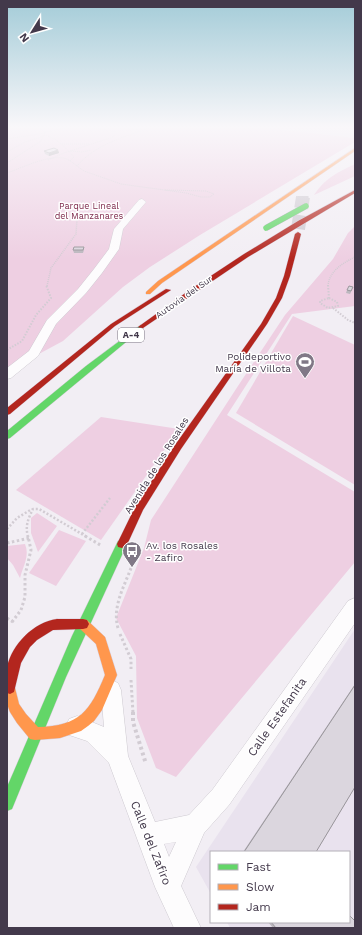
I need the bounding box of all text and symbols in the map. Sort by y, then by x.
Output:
north arrow [12,12,52,52]
text: N [17,31,32,45]
park label: Parque Lineal del Manzanares [55,201,124,221]
street label: Autovía del Sur [154,274,215,320]
road number: A-4 [118,328,144,342]
place label: Polideportivo María de Villota [215,351,291,374]
sports icon: Polideportivo María de Villota [294,351,316,379]
street label: Avenida de los Rosales [122,415,191,516]
bus stop icon: Av. los Rosales - Zafiro [121,540,143,568]
place label: Av. los Rosales - Zafiro [146,540,218,563]
street label: Calle Estefanita [245,675,309,759]
street label: Calle del Zafiro [128,799,174,887]
legend [210,851,350,923]
text: Fast [246,860,271,874]
text: Slow [246,880,274,894]
text: Jam [246,900,271,914]

